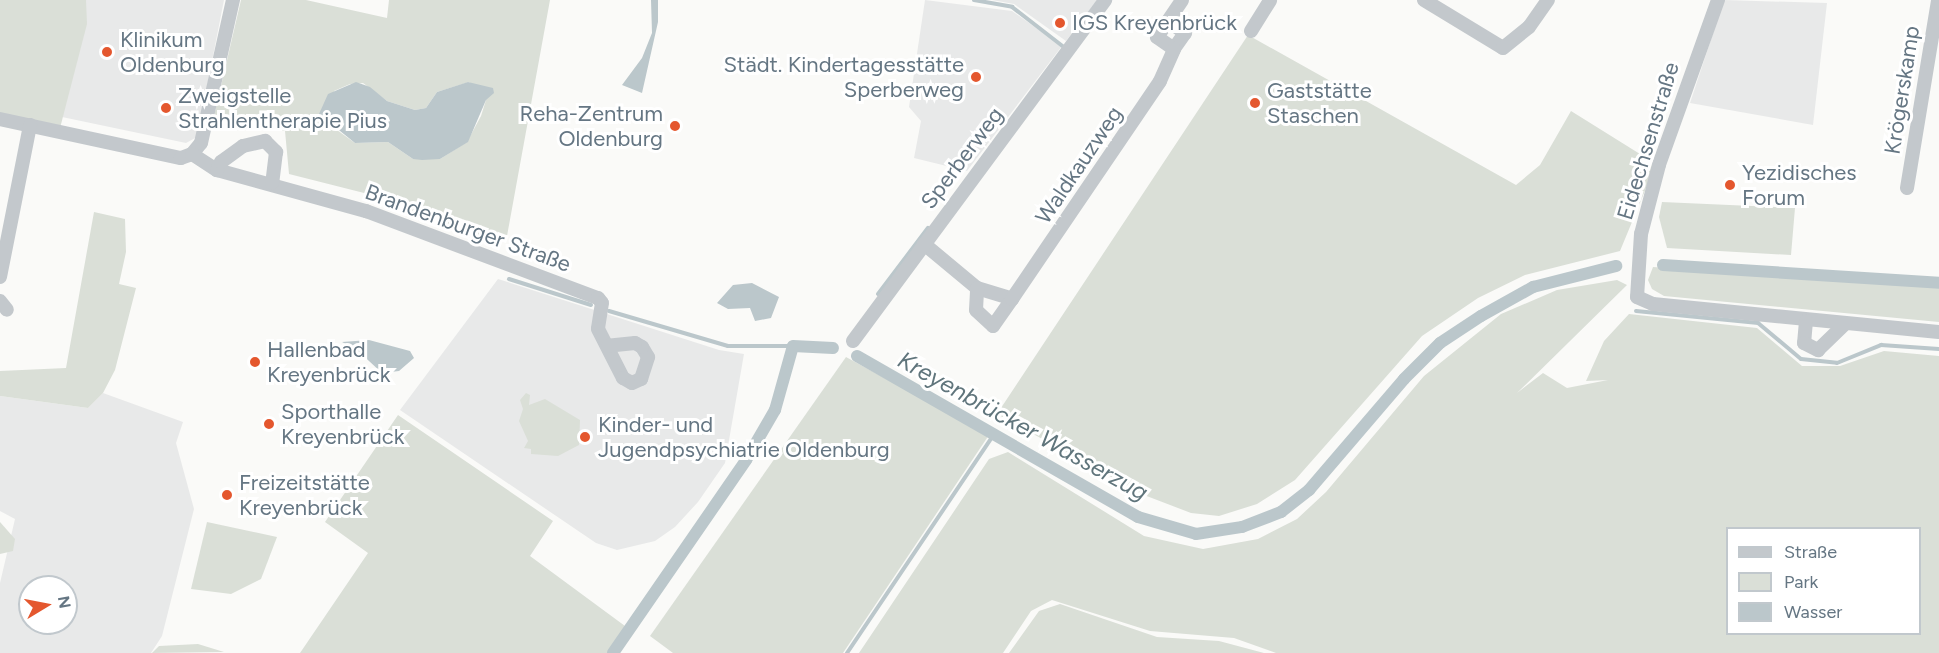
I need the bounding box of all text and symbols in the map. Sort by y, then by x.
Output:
place label: IGS Kreyenbrück [1072,10,1237,36]
marker: IGS Kreyenbrück [1053,16,1067,30]
street label: Krögerskamp [1879,24,1925,156]
place label: Klinikum Oldenburg [120,26,225,78]
marker: Klinikum Oldenburg [98,43,116,61]
place label: Städt. Kindertagesstätte Sperberweg [724,51,964,102]
street label: Eidechsenstraße [1611,59,1685,223]
marker: Städt. Kindertagesstätte Sperberweg [969,70,983,84]
place label: Gaststätte Staschen [1267,77,1372,128]
place label: Zweigstelle Strahlentherapie Pius [178,82,387,134]
marker: Gaststätte Staschen [1248,96,1262,110]
place label: Reha-Zentrum Oldenburg [519,100,663,152]
marker: Zweigstelle Strahlentherapie Pius [159,101,173,115]
street label: Waldkauzweg [1030,101,1128,229]
street label: Sperberweg [915,102,1009,214]
marker: Reha-Zentrum Oldenburg [668,119,682,133]
place label: Yezidisches Forum [1742,159,1857,210]
marker: Yezidisches Forum [1723,178,1737,192]
street label: Brandenburger Straße [362,179,574,277]
place label: Hallenbad Kreyenbrück [267,336,390,388]
water label: Kreyenbrücker Wasserzug [893,345,1153,507]
marker: Hallenbad Kreyenbrück [248,355,262,369]
place label: Sporthalle Kreyenbrück [281,398,404,450]
place label: Kinder- und Jugendpsychiatrie Oldenburg [598,411,890,463]
marker: Sporthalle Kreyenbrück [262,417,276,431]
marker: Kinder- und Jugendpsychiatrie Oldenburg [576,428,594,446]
place label: Freizeitstätte Kreyenbrück [239,469,370,520]
marker: Freizeitstätte Kreyenbrück [220,488,234,502]
legend [1726,527,1921,635]
text: Straße [1784,541,1837,563]
text: Park [1784,571,1818,593]
north arrow [18,575,78,635]
text: N [54,594,75,610]
text: Wasser [1784,601,1842,623]

